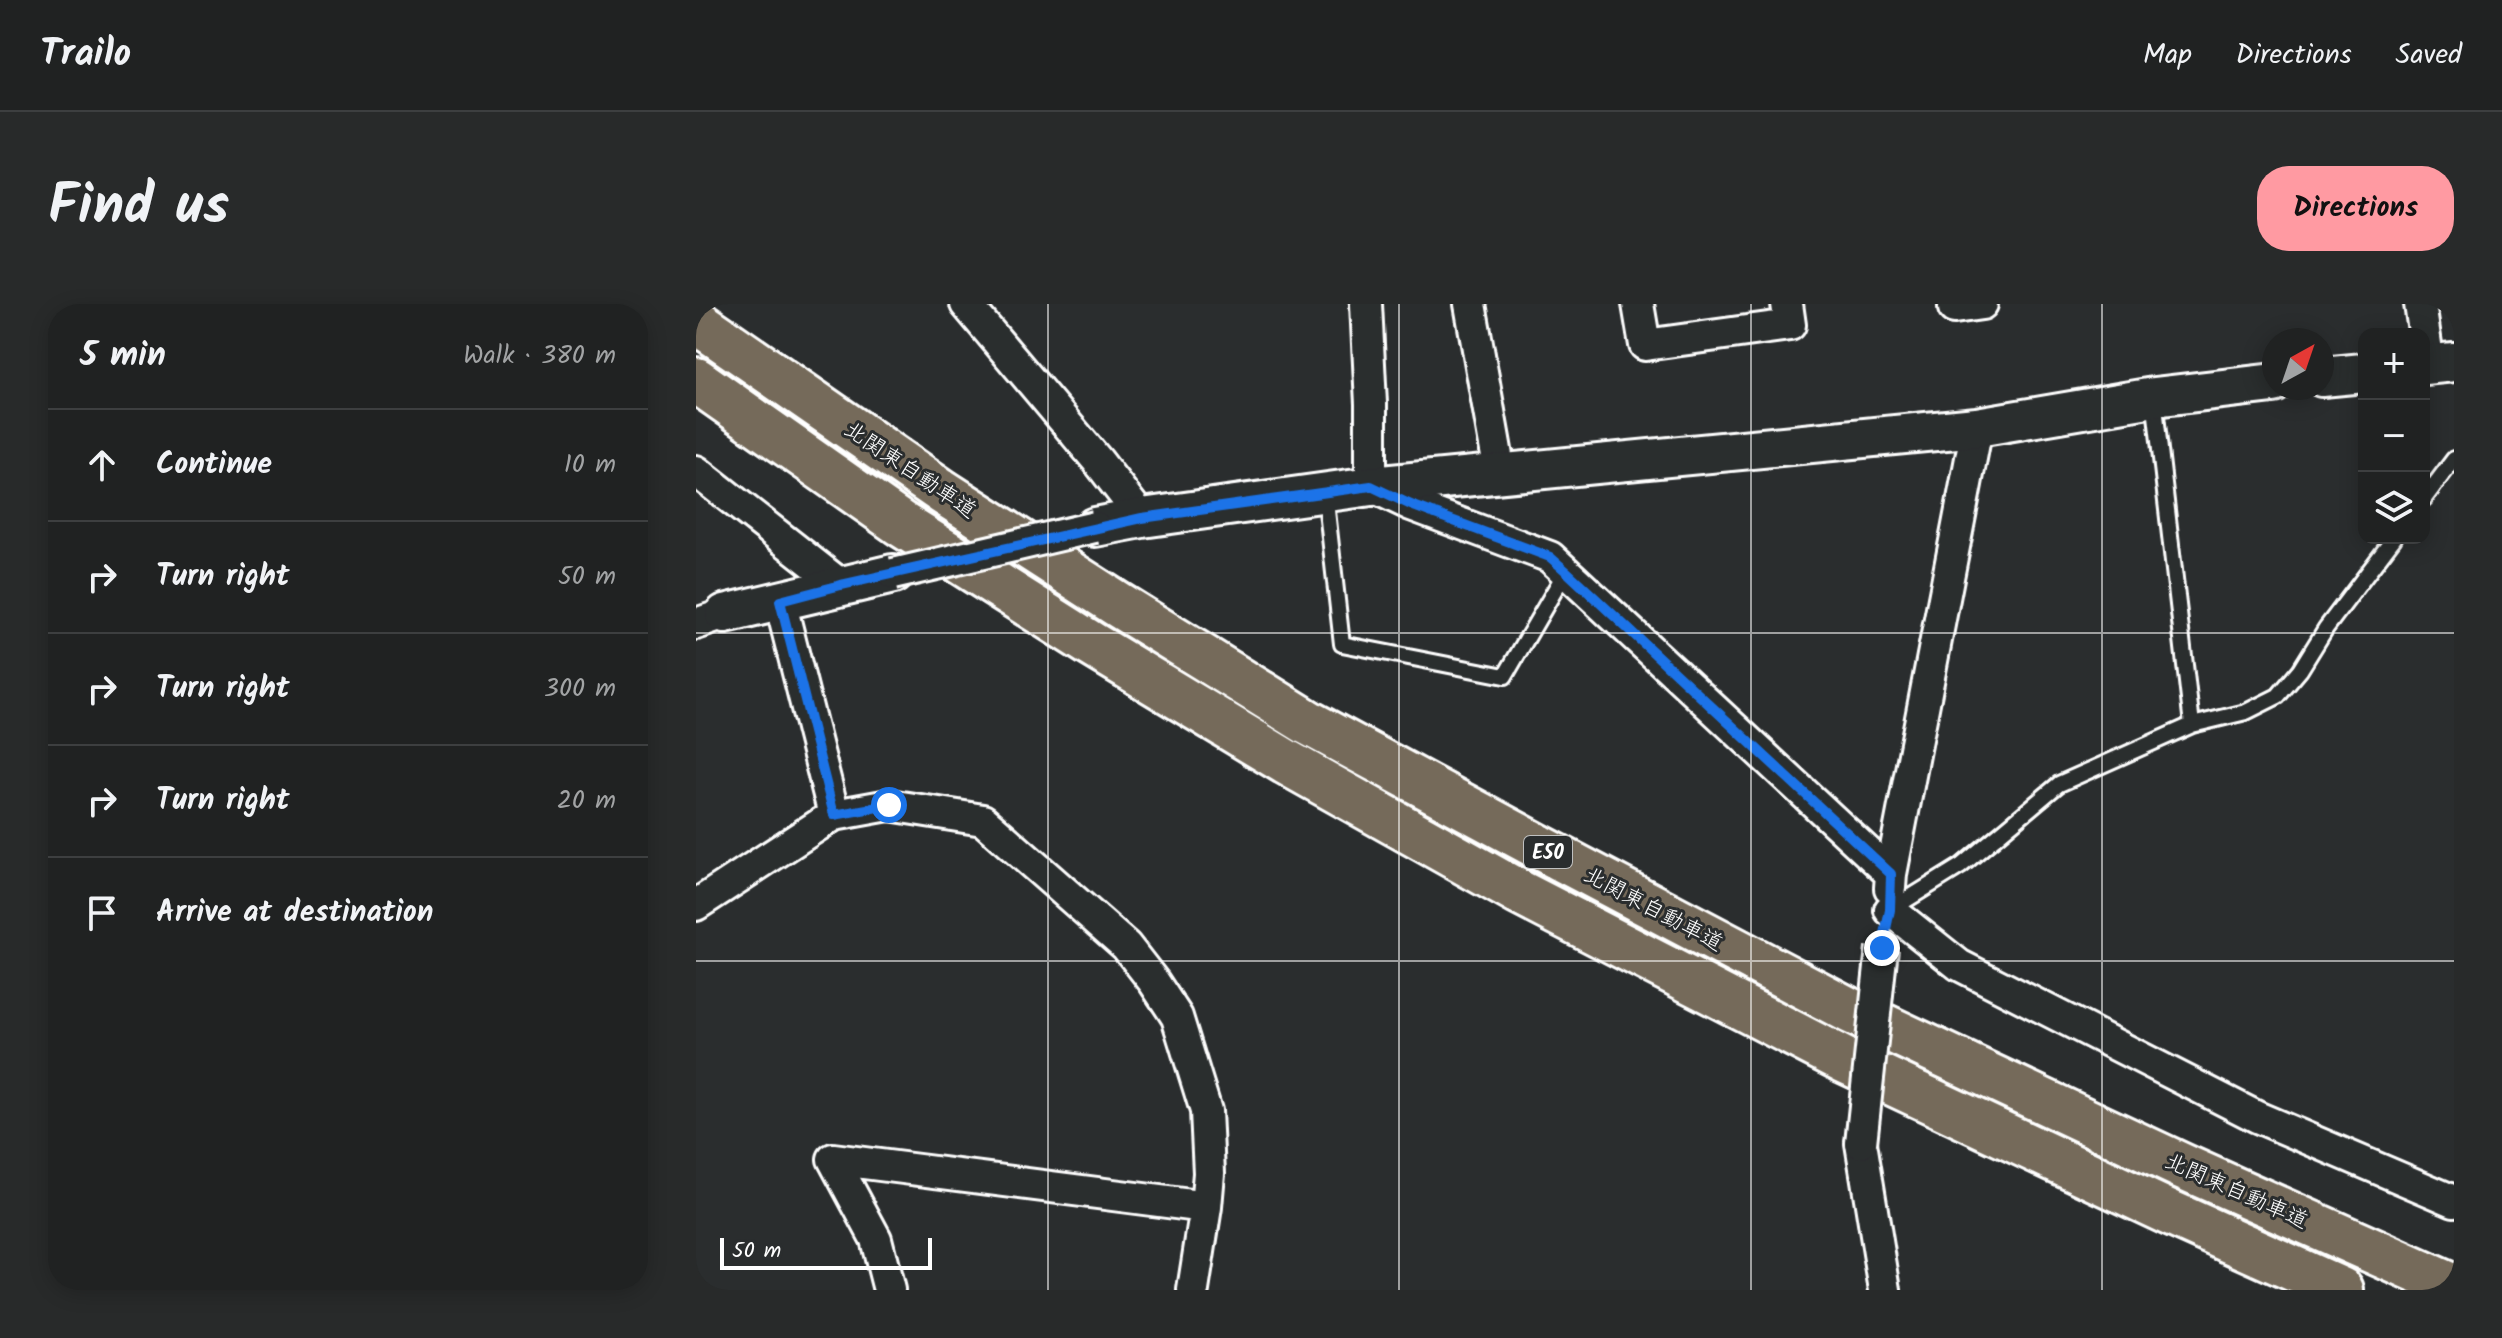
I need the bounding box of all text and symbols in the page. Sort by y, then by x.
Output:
text: Trailo [40,25,131,85]
text: Map [2143,33,2192,78]
text: Directions [2236,33,2352,78]
text: Saved [2396,33,2462,78]
text: Find us [48,163,229,253]
button: Directions [2257,166,2454,251]
north arrow [2262,328,2334,400]
map controls [2358,328,2430,544]
button: + [2358,328,2430,400]
text: 5 min [80,329,166,383]
text: Walk · 380 m [463,335,616,377]
button: − [2358,400,2430,472]
street label: 北関東自動車道 [836,414,983,529]
text: Continue [156,441,272,489]
icon: ahead [80,443,124,487]
text: 10 m [564,444,616,486]
button: layers [2358,472,2430,544]
text: Turn right [156,553,289,601]
icon: right [80,555,124,599]
text: 50 m [558,556,616,598]
text: Turn right [156,665,289,713]
icon: right [80,667,124,711]
text: 300 m [544,668,616,710]
text: Turn right [156,777,289,825]
icon: right [80,779,124,823]
text: 20 m [557,780,616,822]
route start [871,787,907,823]
road number: E50 [1524,836,1572,868]
street label: 北関東自動車道 [1577,859,1729,962]
text: Arrive at destination [156,889,433,937]
icon: arrive [80,891,124,935]
route end [1864,930,1900,966]
street label: 北関東自動車道 [2159,1145,2313,1240]
scale bar [720,1234,932,1270]
text: 50 m [732,1234,781,1269]

